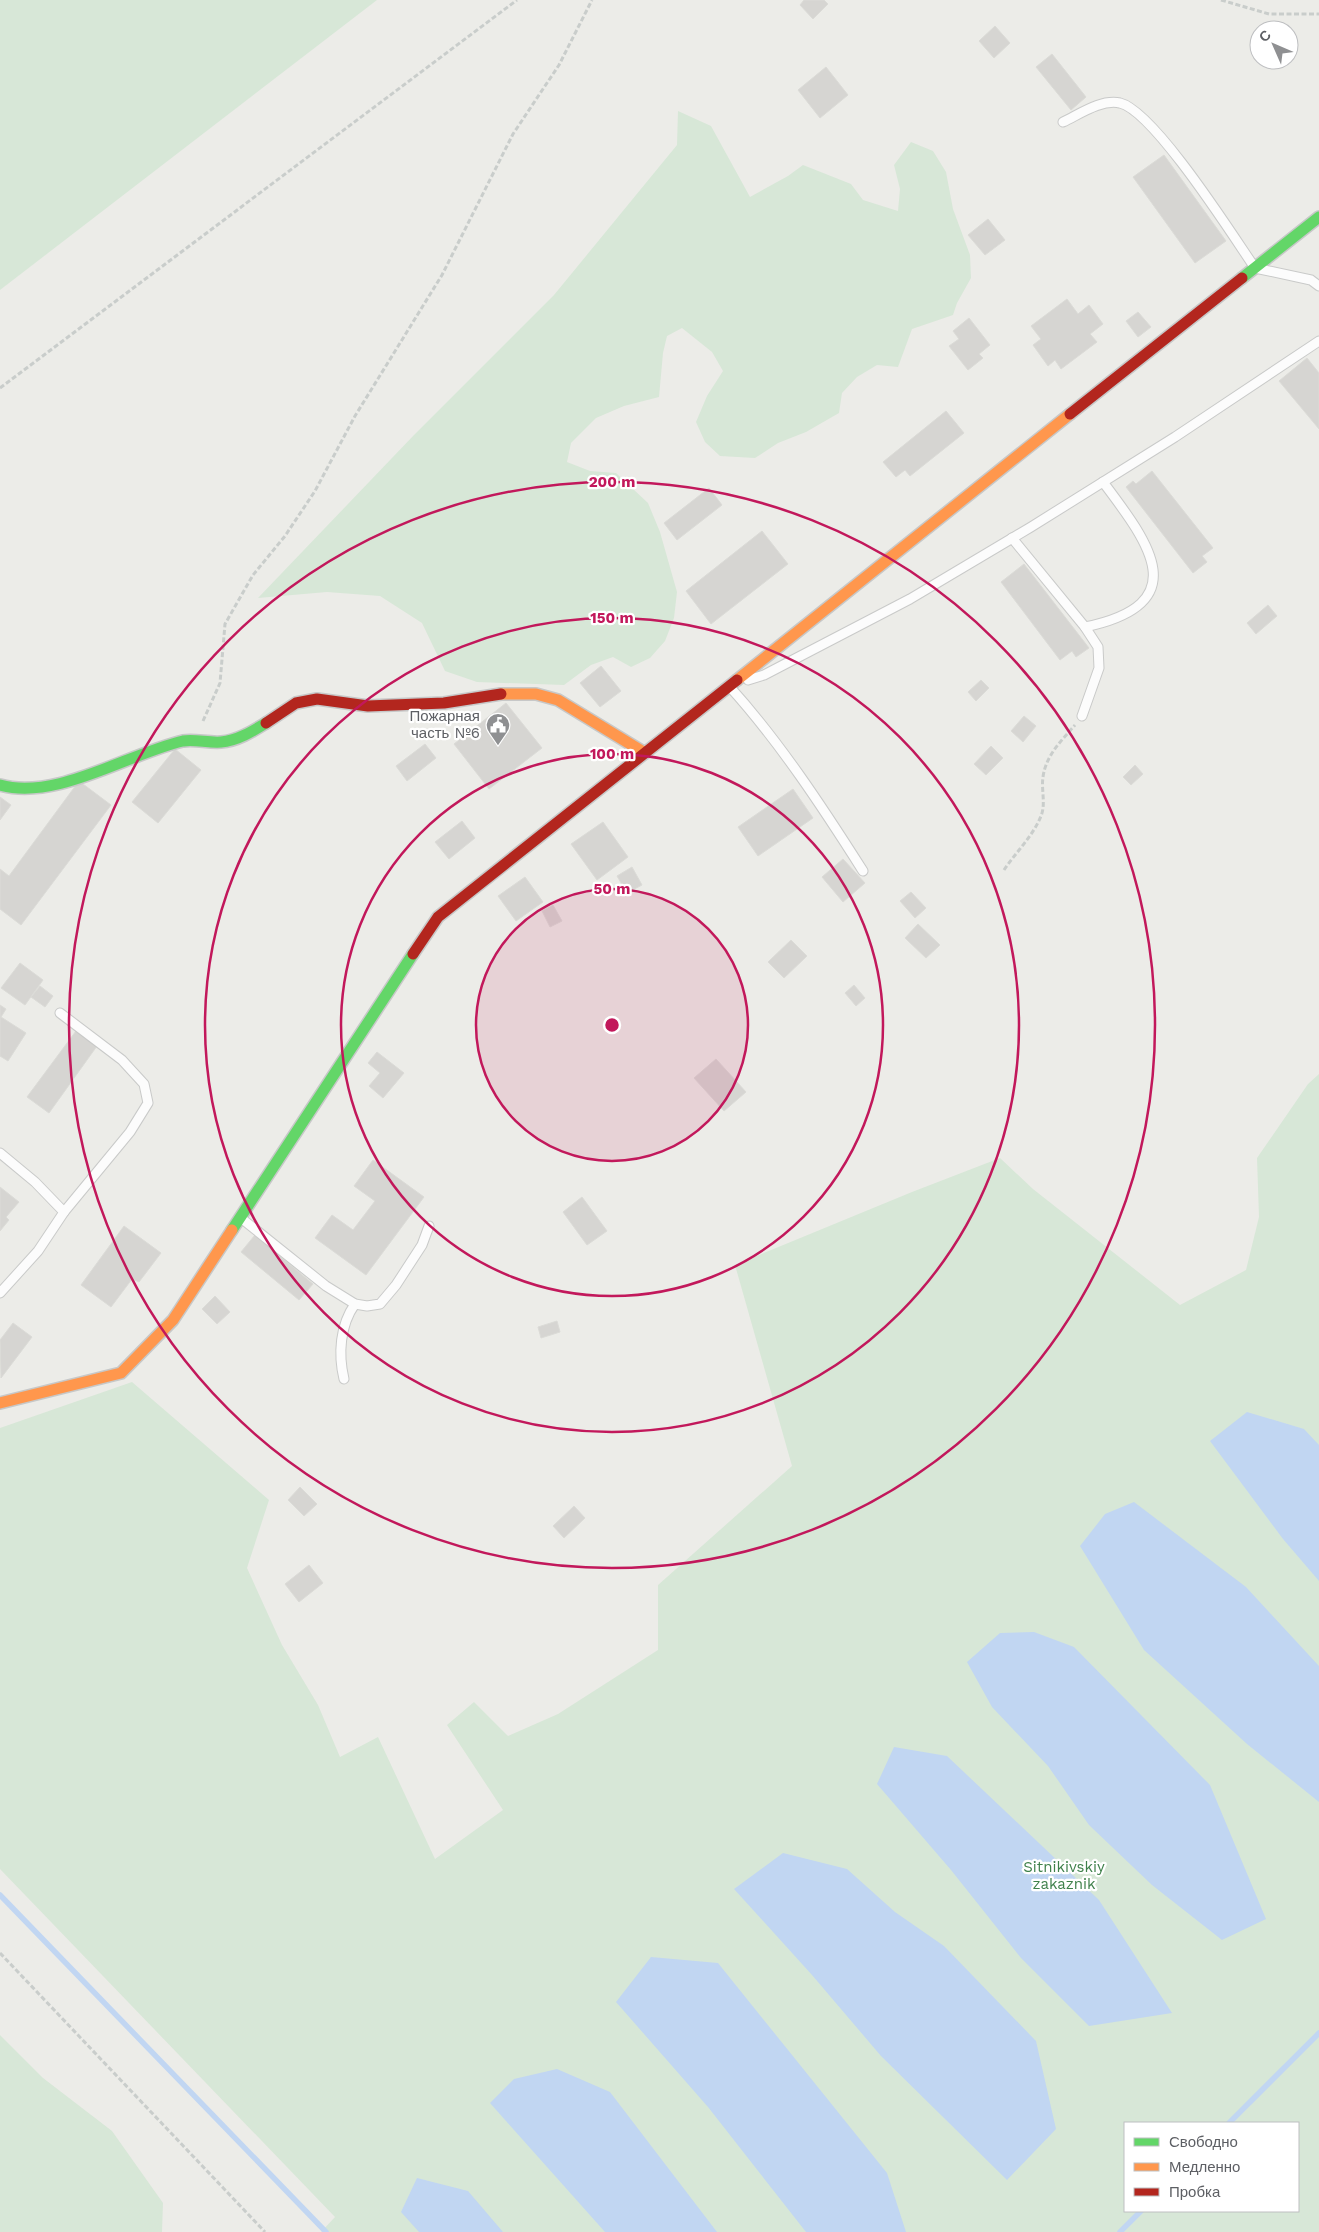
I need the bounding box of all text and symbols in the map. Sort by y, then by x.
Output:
north arrow [1249,20,1299,70]
text: С [1256,27,1274,45]
text: 200 m [589,473,635,491]
text: 150 m [590,609,634,627]
place label: Пожарная часть №6 [410,707,480,742]
public building icon: Пожарная часть №6 [485,712,511,746]
text: 100 m [590,745,634,763]
text: 50 m [594,880,630,898]
centre of rings [603,1016,621,1034]
park label: Sitnikivskiy zakaznik [1023,1858,1105,1893]
legend [1124,2122,1299,2212]
text: Свободно [1169,2133,1238,2151]
text: Медленно [1169,2158,1240,2176]
text: Пробка [1169,2183,1221,2201]

